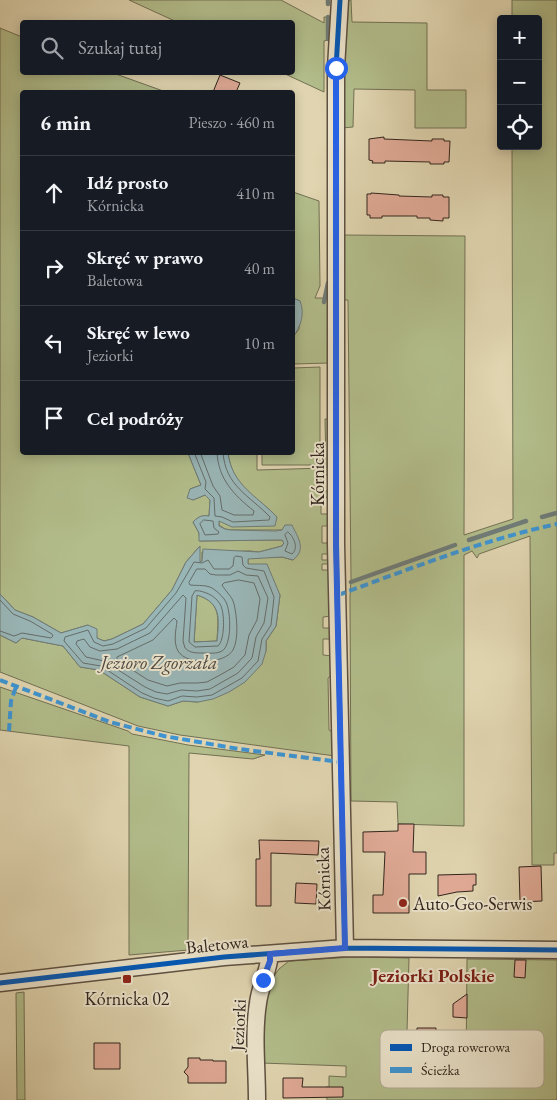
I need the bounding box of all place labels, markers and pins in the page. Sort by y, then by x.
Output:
place label: Auto-Geo-Serwis [412,892,532,915]
marker: Auto-Geo-Serwis [397,897,409,909]
marker: Kórnicka 02 [121,973,133,985]
place label: Kórnicka 02 [85,987,170,1010]

